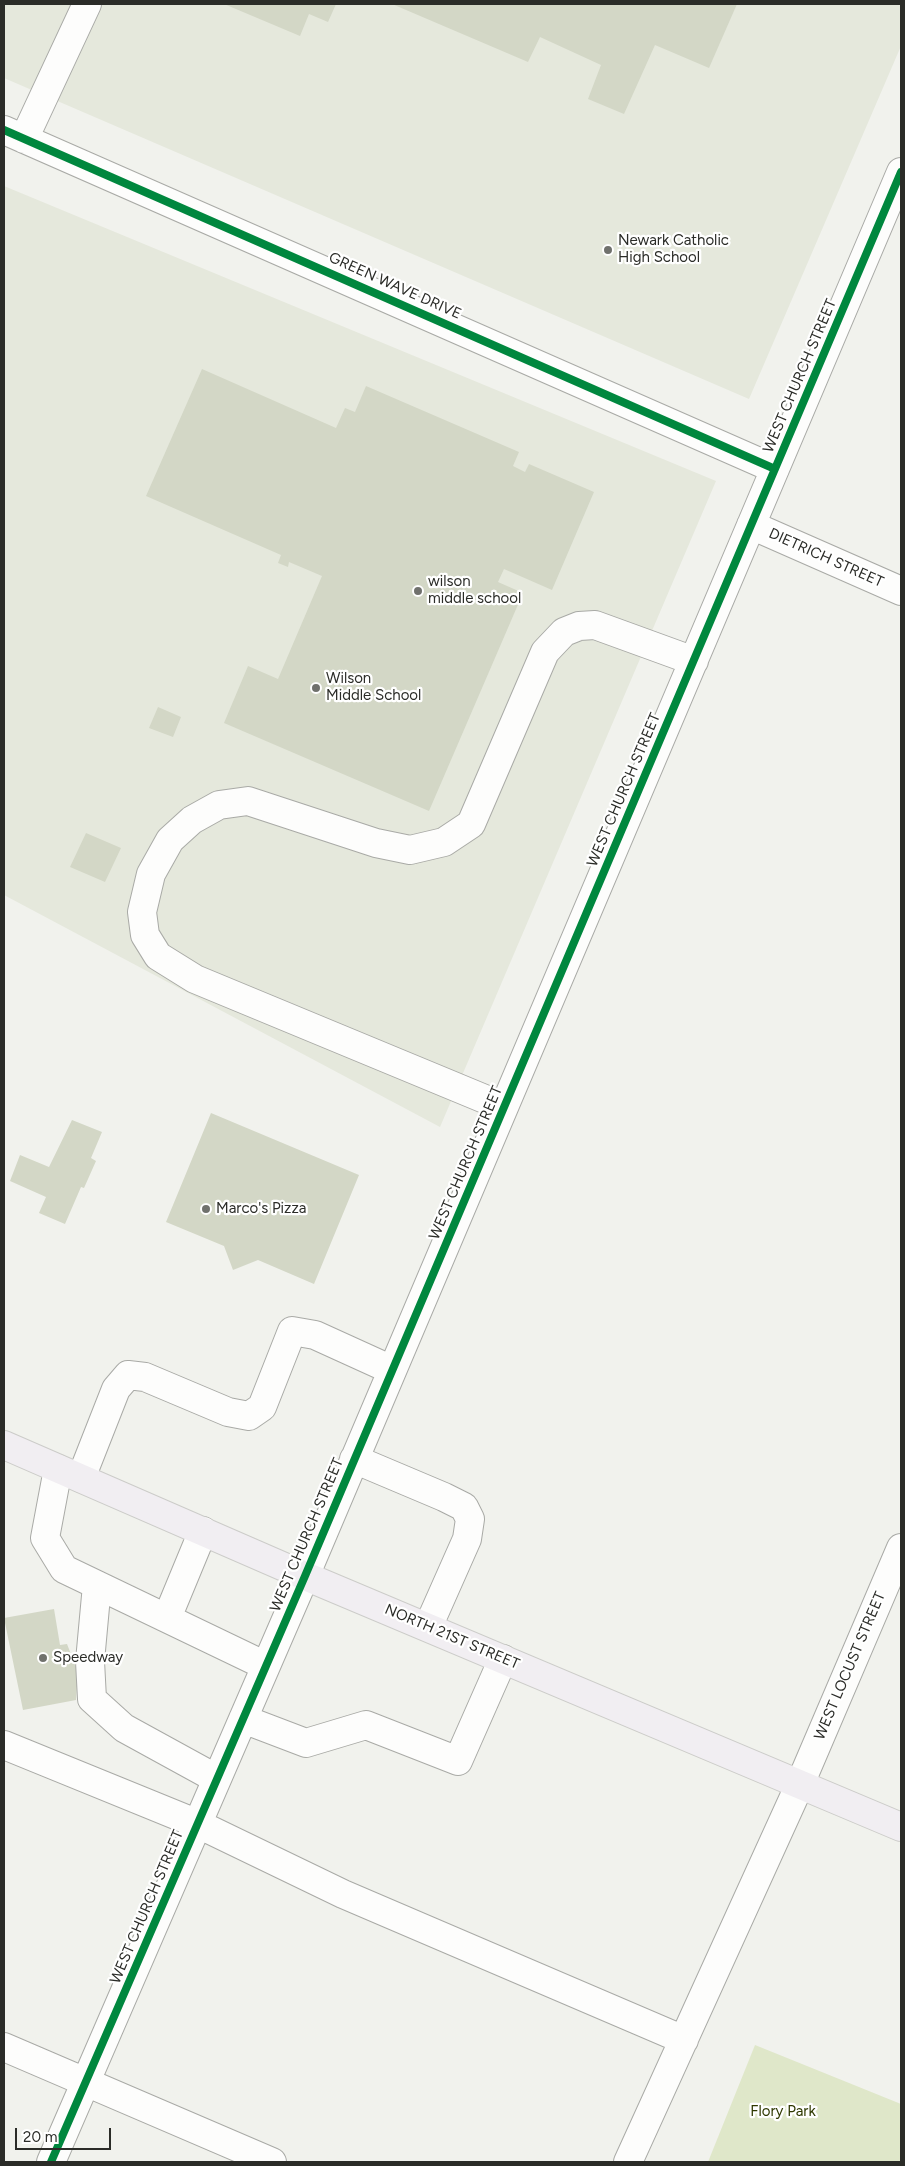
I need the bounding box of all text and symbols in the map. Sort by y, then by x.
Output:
place label: Newark Catholic High School [618,232,729,267]
marker: Newark Catholic High School [602,244,614,256]
street label: GREEN WAVE DRIVE [326,249,464,323]
street label: WEST CHURCH STREET [759,296,841,456]
street label: DIETRICH STREET [766,525,886,591]
place label: wilson middle school [428,573,521,608]
marker: wilson middle school [412,585,424,597]
place label: Wilson Middle School [326,670,421,705]
marker: Wilson Middle School [310,682,322,694]
street label: WEST CHURCH STREET [583,710,665,870]
street label: WEST CHURCH STREET [425,1083,507,1243]
place label: Marco's Pizza [216,1200,306,1218]
marker: Marco's Pizza [200,1203,212,1215]
street label: WEST CHURCH STREET [266,1455,348,1615]
street label: WEST LOCUST STREET [811,1589,889,1743]
street label: NORTH 21ST STREET [382,1600,522,1674]
place label: Speedway [53,1649,123,1667]
marker: Speedway [37,1652,49,1664]
street label: WEST CHURCH STREET [106,1827,188,1987]
park label: Flory Park [750,2103,816,2121]
scale bar [18,2118,114,2150]
text: 20 m [23,2128,57,2146]

